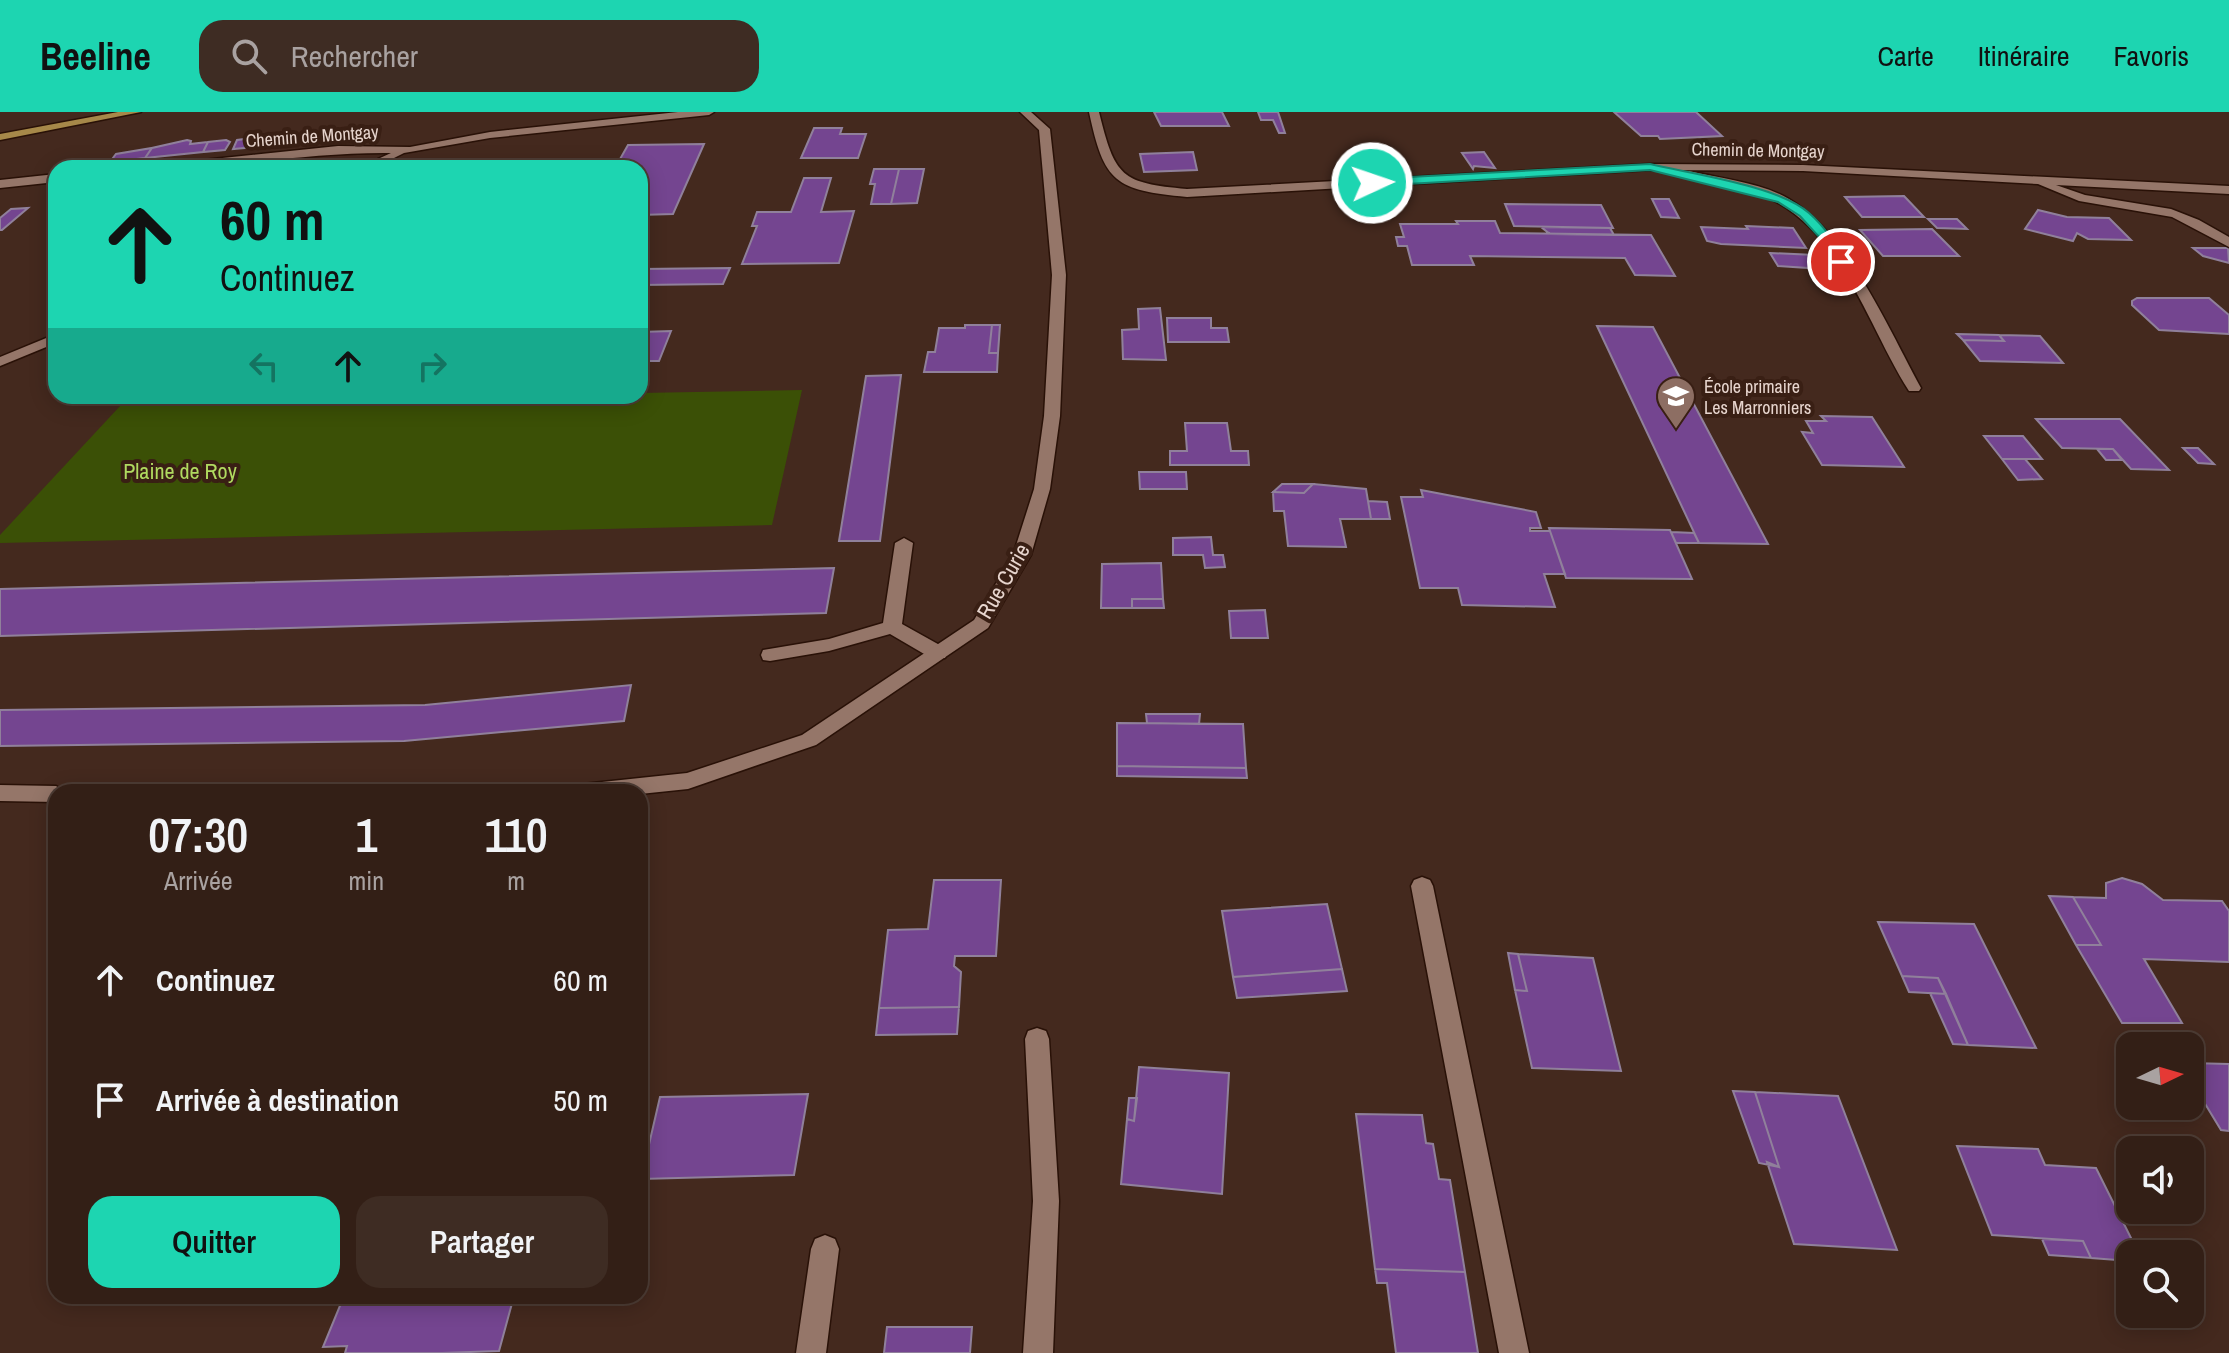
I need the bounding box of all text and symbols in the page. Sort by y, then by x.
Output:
search box [199,20,759,92]
text: Beeline [40,31,151,82]
icon: search [227,34,271,78]
text: Rechercher [291,36,418,76]
text: Carte [1878,37,1934,75]
text: Itinéraire [1978,37,2070,75]
text: Favoris [2114,37,2189,75]
street label: Chemin de Montgay [245,119,380,153]
street label: Chemin de Montgay [1691,136,1825,164]
position arrow [1330,141,1414,225]
text: 60 m [220,182,325,257]
icon: ahead [88,192,192,296]
pin [1807,228,1875,296]
icon: arrive [1819,240,1863,284]
text: Continuez [220,254,355,302]
icon: left [242,344,286,388]
icon: ahead [326,344,370,388]
icon: right [410,344,454,388]
place label: École primaire Les Marronniers [1704,374,1811,420]
school or university icon: École primaire Les Marronniers [1655,375,1697,430]
park label: Plaine de Roy [123,456,237,486]
street label: Rue Curie [969,538,1037,624]
text: 07:30 [148,802,248,867]
text: 1 [355,802,377,867]
text: 110 [484,802,548,867]
text: Arrivée [164,863,233,898]
text: min [349,863,384,898]
text: m [507,863,525,898]
icon: ahead [88,958,132,1002]
text: Continuez [156,960,275,1000]
text: 60 m [553,960,608,1000]
north arrow [2116,1032,2204,1120]
map controls [2116,1032,2204,1328]
icon: arrive [88,1078,132,1122]
text: Arrivée à destination [156,1080,399,1120]
text: 50 m [553,1080,608,1120]
button: sound [2116,1136,2204,1224]
button: Quitter [88,1196,340,1288]
button: Partager [356,1196,608,1288]
button: search [2116,1240,2204,1328]

